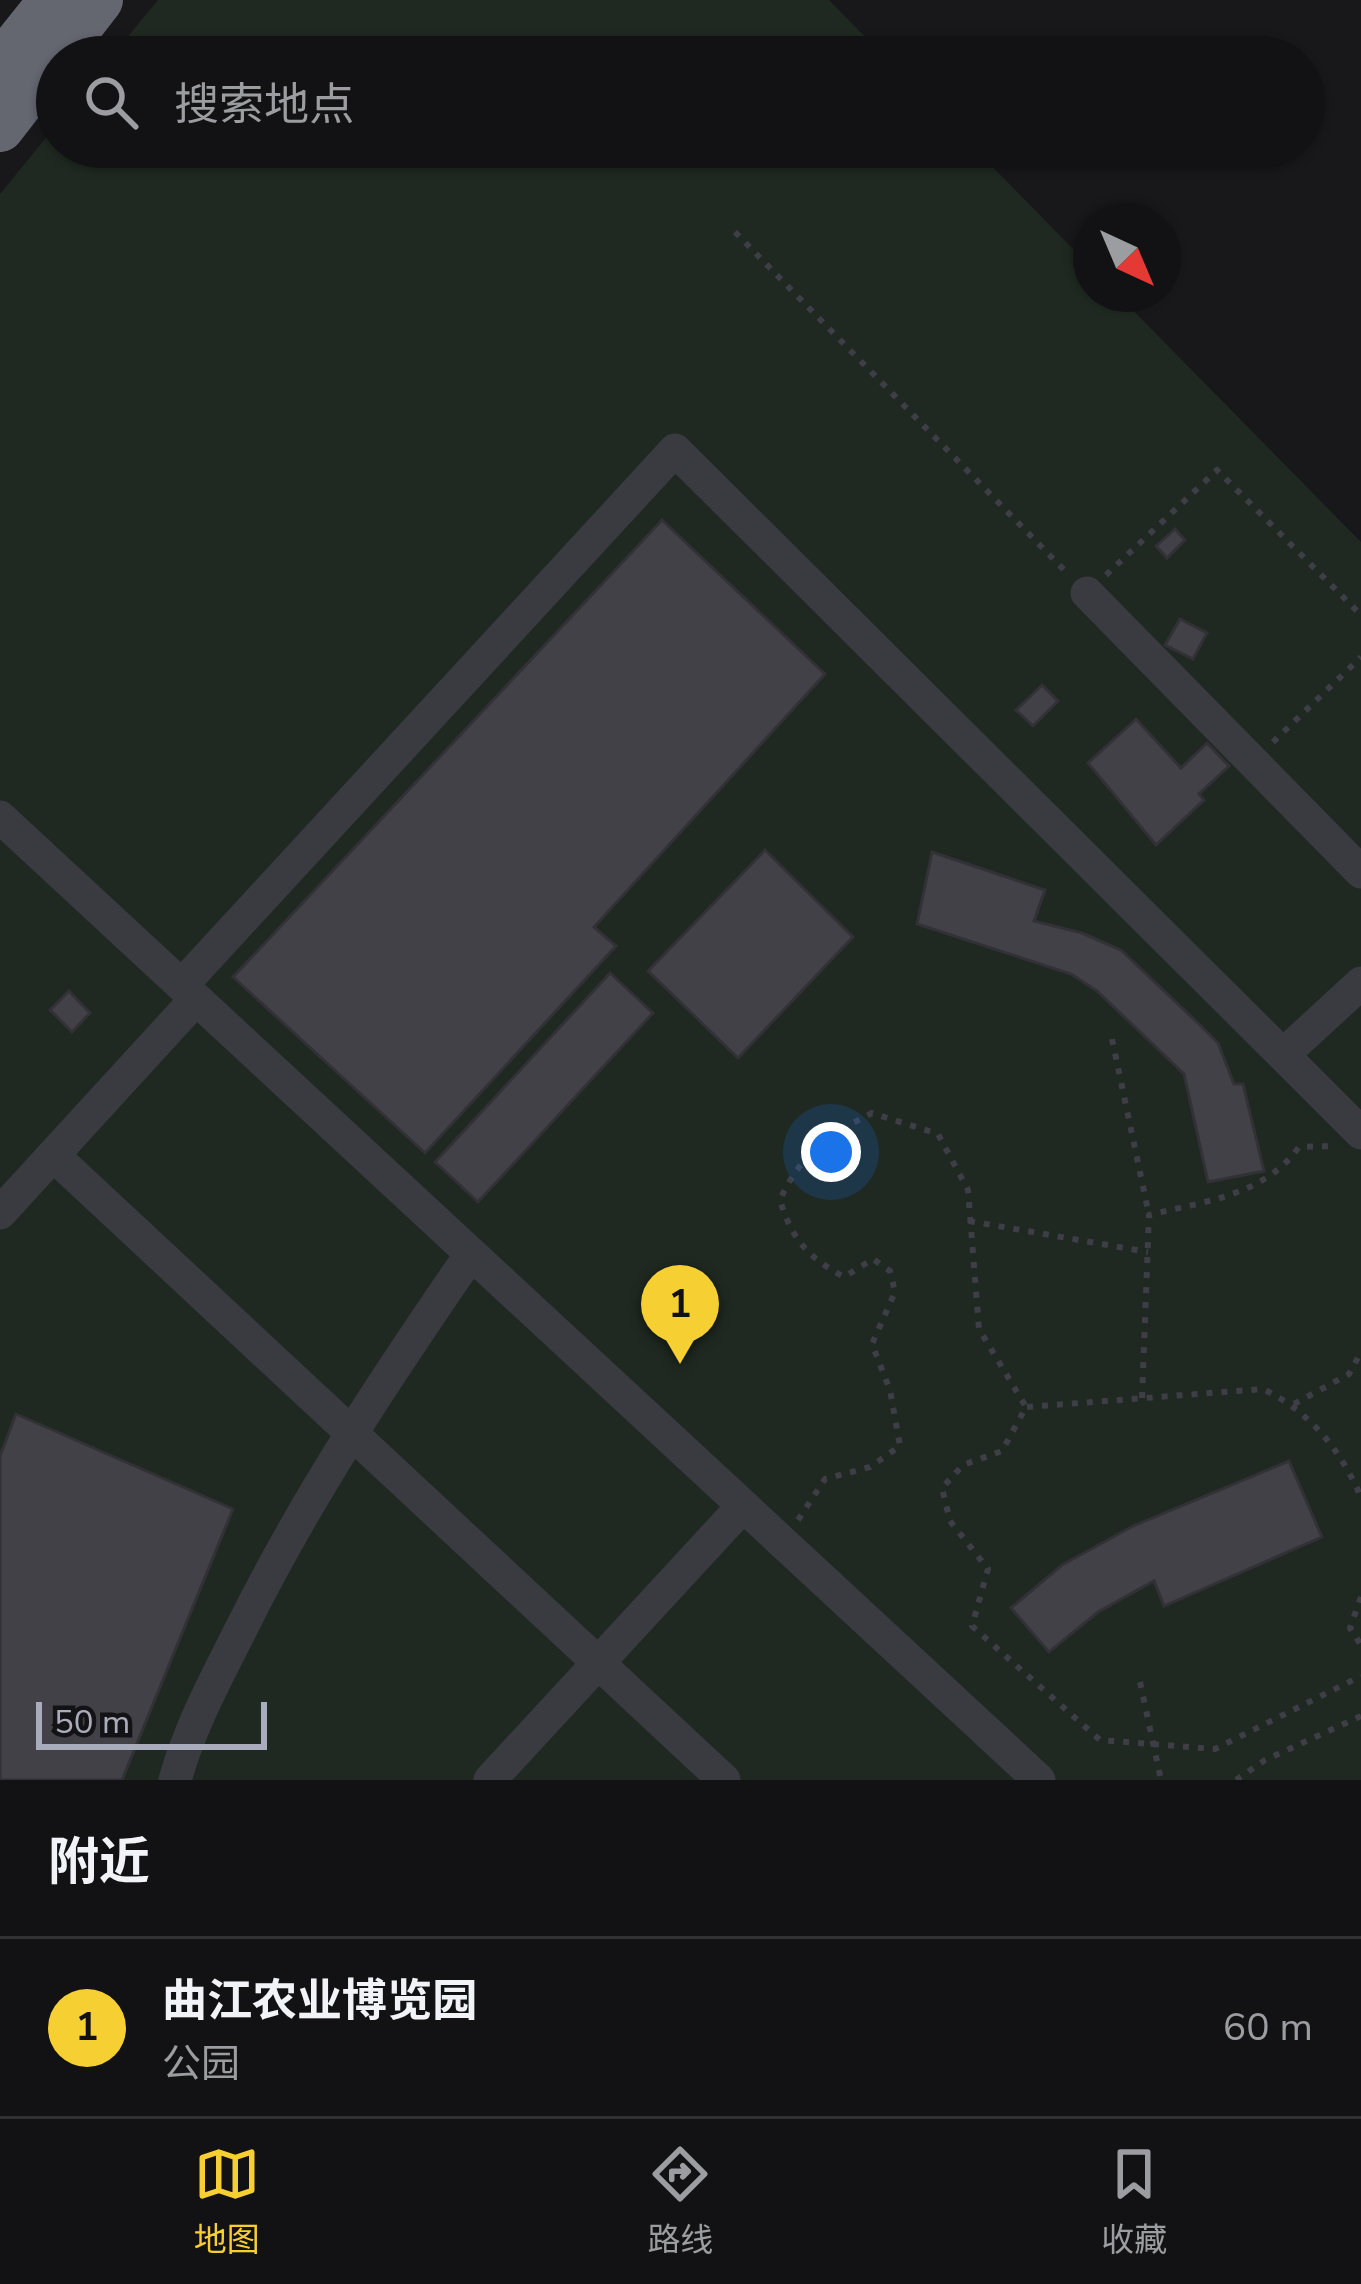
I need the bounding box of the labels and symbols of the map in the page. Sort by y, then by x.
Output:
north arrow [1073,204,1181,312]
your location [801,1122,861,1182]
pin: 1 [641,1265,719,1364]
scale bar [36,1696,267,1749]

